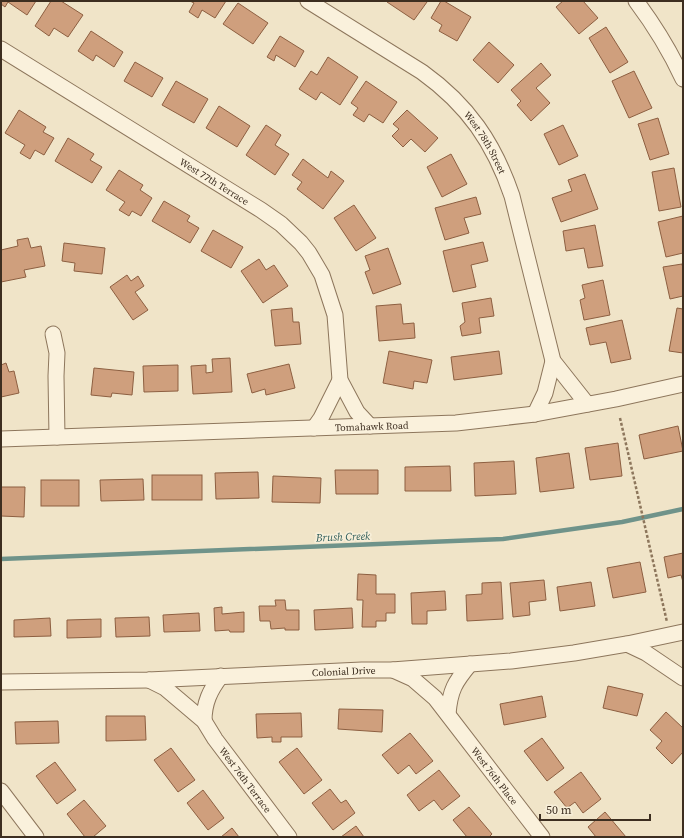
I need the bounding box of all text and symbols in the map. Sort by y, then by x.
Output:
street label: West 78th Street [461,108,510,176]
street label: West 77th Terrace [177,155,252,208]
street label: Tomahawk Road [335,418,409,434]
water label: Brush Creek [315,529,371,545]
street label: Colonial Drive [312,663,376,679]
street label: West 76th Terrace [217,744,275,815]
street label: West 76th Place [468,744,521,807]
scale bar [540,796,650,822]
text: 50 m [546,802,572,818]

